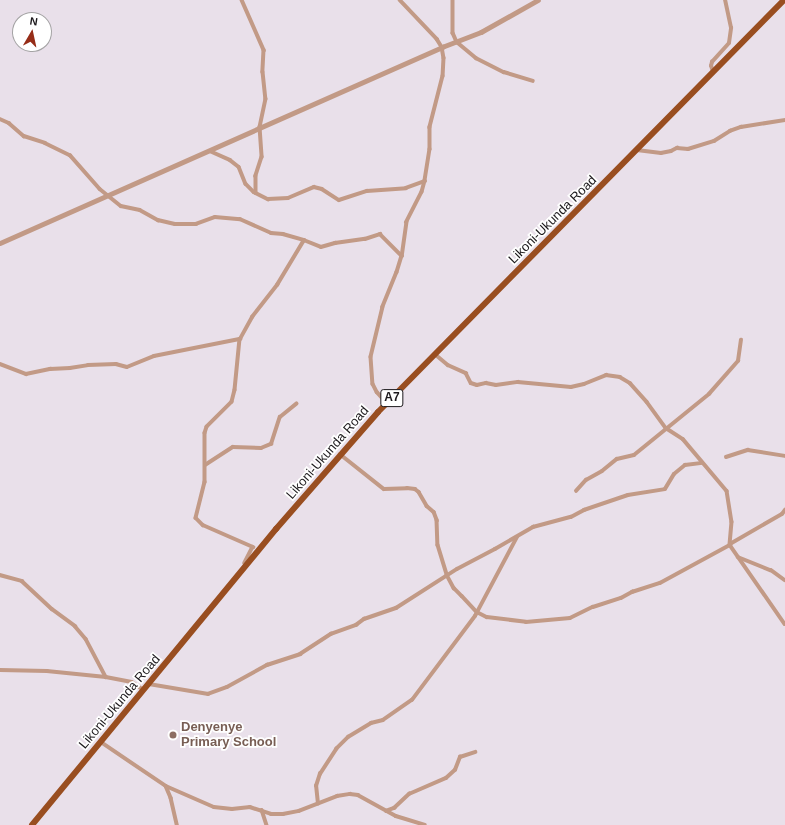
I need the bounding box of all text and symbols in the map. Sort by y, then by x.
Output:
north arrow [12,12,52,52]
text: N [29,15,39,28]
street label: Likoni-Ukunda Road [506,173,600,267]
road number: A7 [380,388,404,408]
street label: Likoni-Ukunda Road [283,403,373,503]
street label: Likoni-Ukunda Road [76,652,164,752]
place label: Denyenye Primary School [181,720,276,751]
marker: Denyenye Primary School [168,730,178,740]

